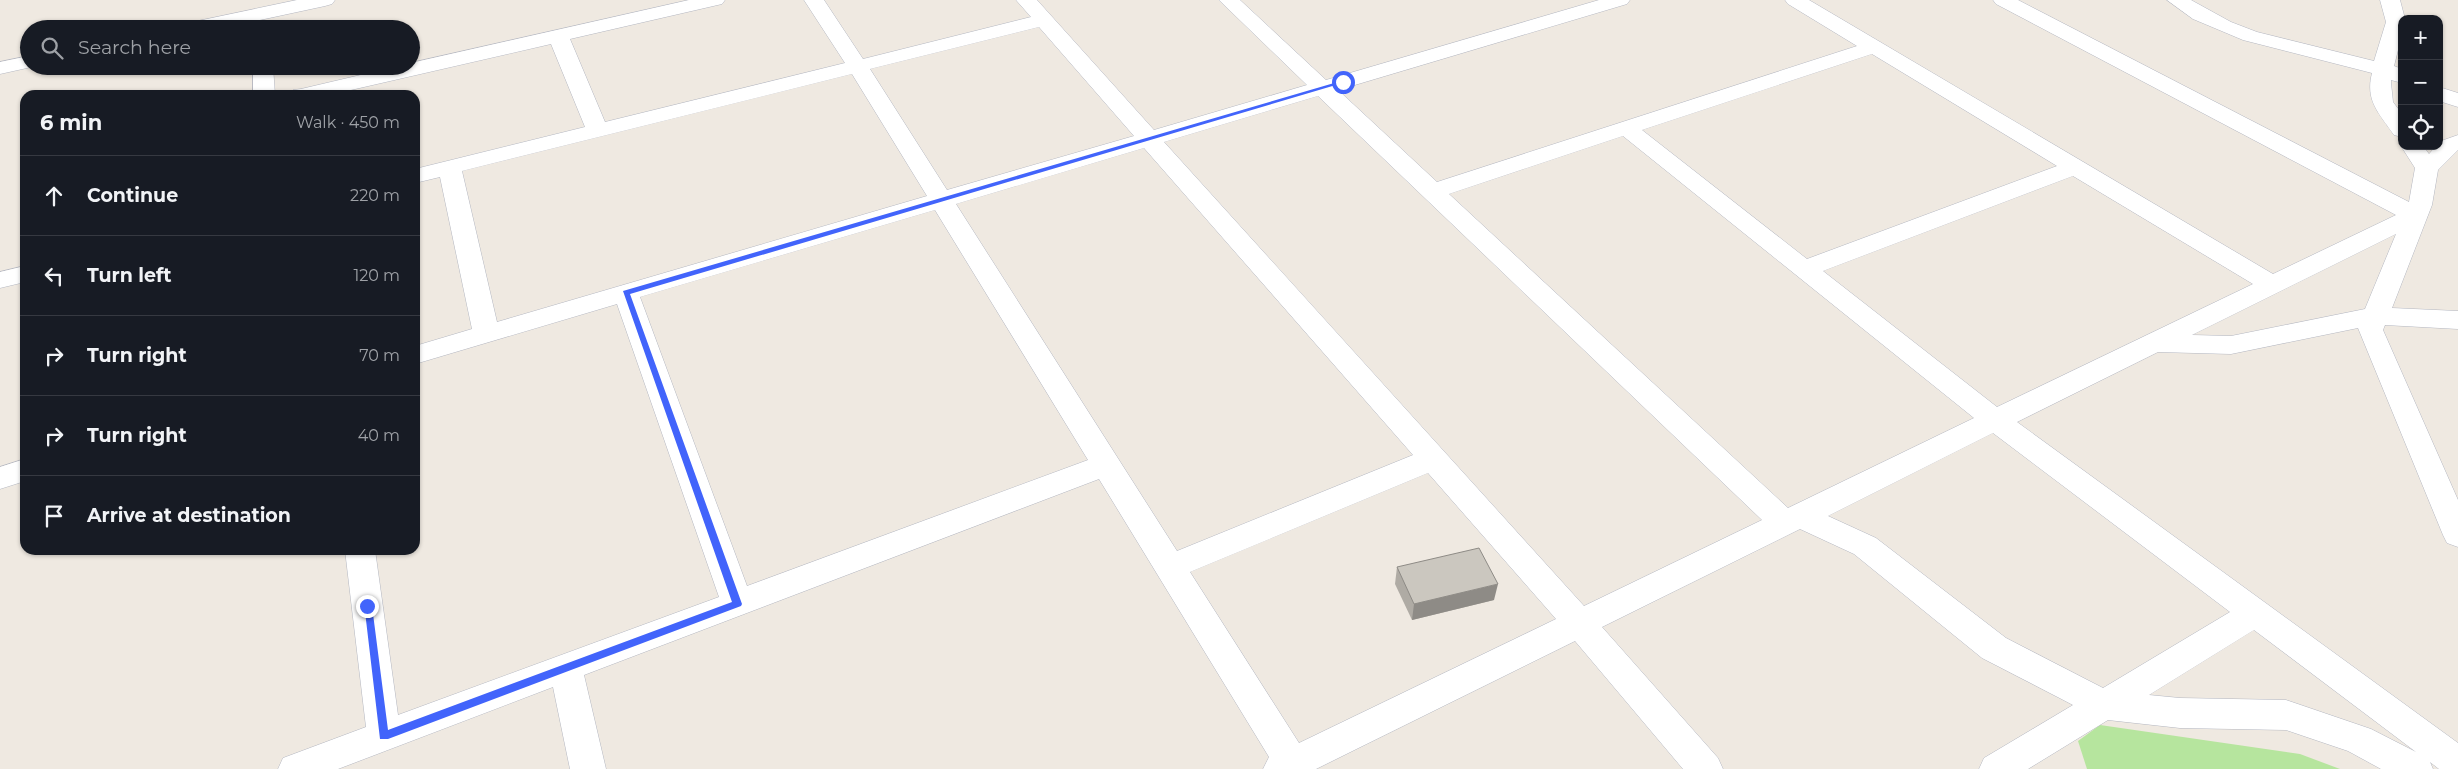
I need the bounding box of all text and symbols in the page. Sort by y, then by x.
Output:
map controls [2398,15,2443,150]
button: + [2398,15,2443,60]
search box [20,20,420,75]
icon: search [38,34,66,62]
text: Search here [78,36,191,59]
button: − [2398,60,2443,105]
route start [1332,71,1355,94]
button: locate [2398,105,2443,150]
text: 6 min [40,110,102,135]
text: Walk · 450 m [296,113,400,132]
icon: ahead [40,182,68,210]
text: Continue [87,184,178,207]
text: 220 m [350,186,400,205]
icon: left [40,262,68,290]
text: Turn left [87,264,172,287]
text: 120 m [353,266,400,285]
icon: right [40,342,68,370]
text: Turn right [87,344,187,367]
text: 70 m [359,346,400,365]
icon: right [40,422,68,450]
text: Turn right [87,424,187,447]
text: 40 m [358,426,400,445]
icon: arrive [40,502,68,530]
text: Arrive at destination [87,504,291,527]
route end [356,595,379,618]

